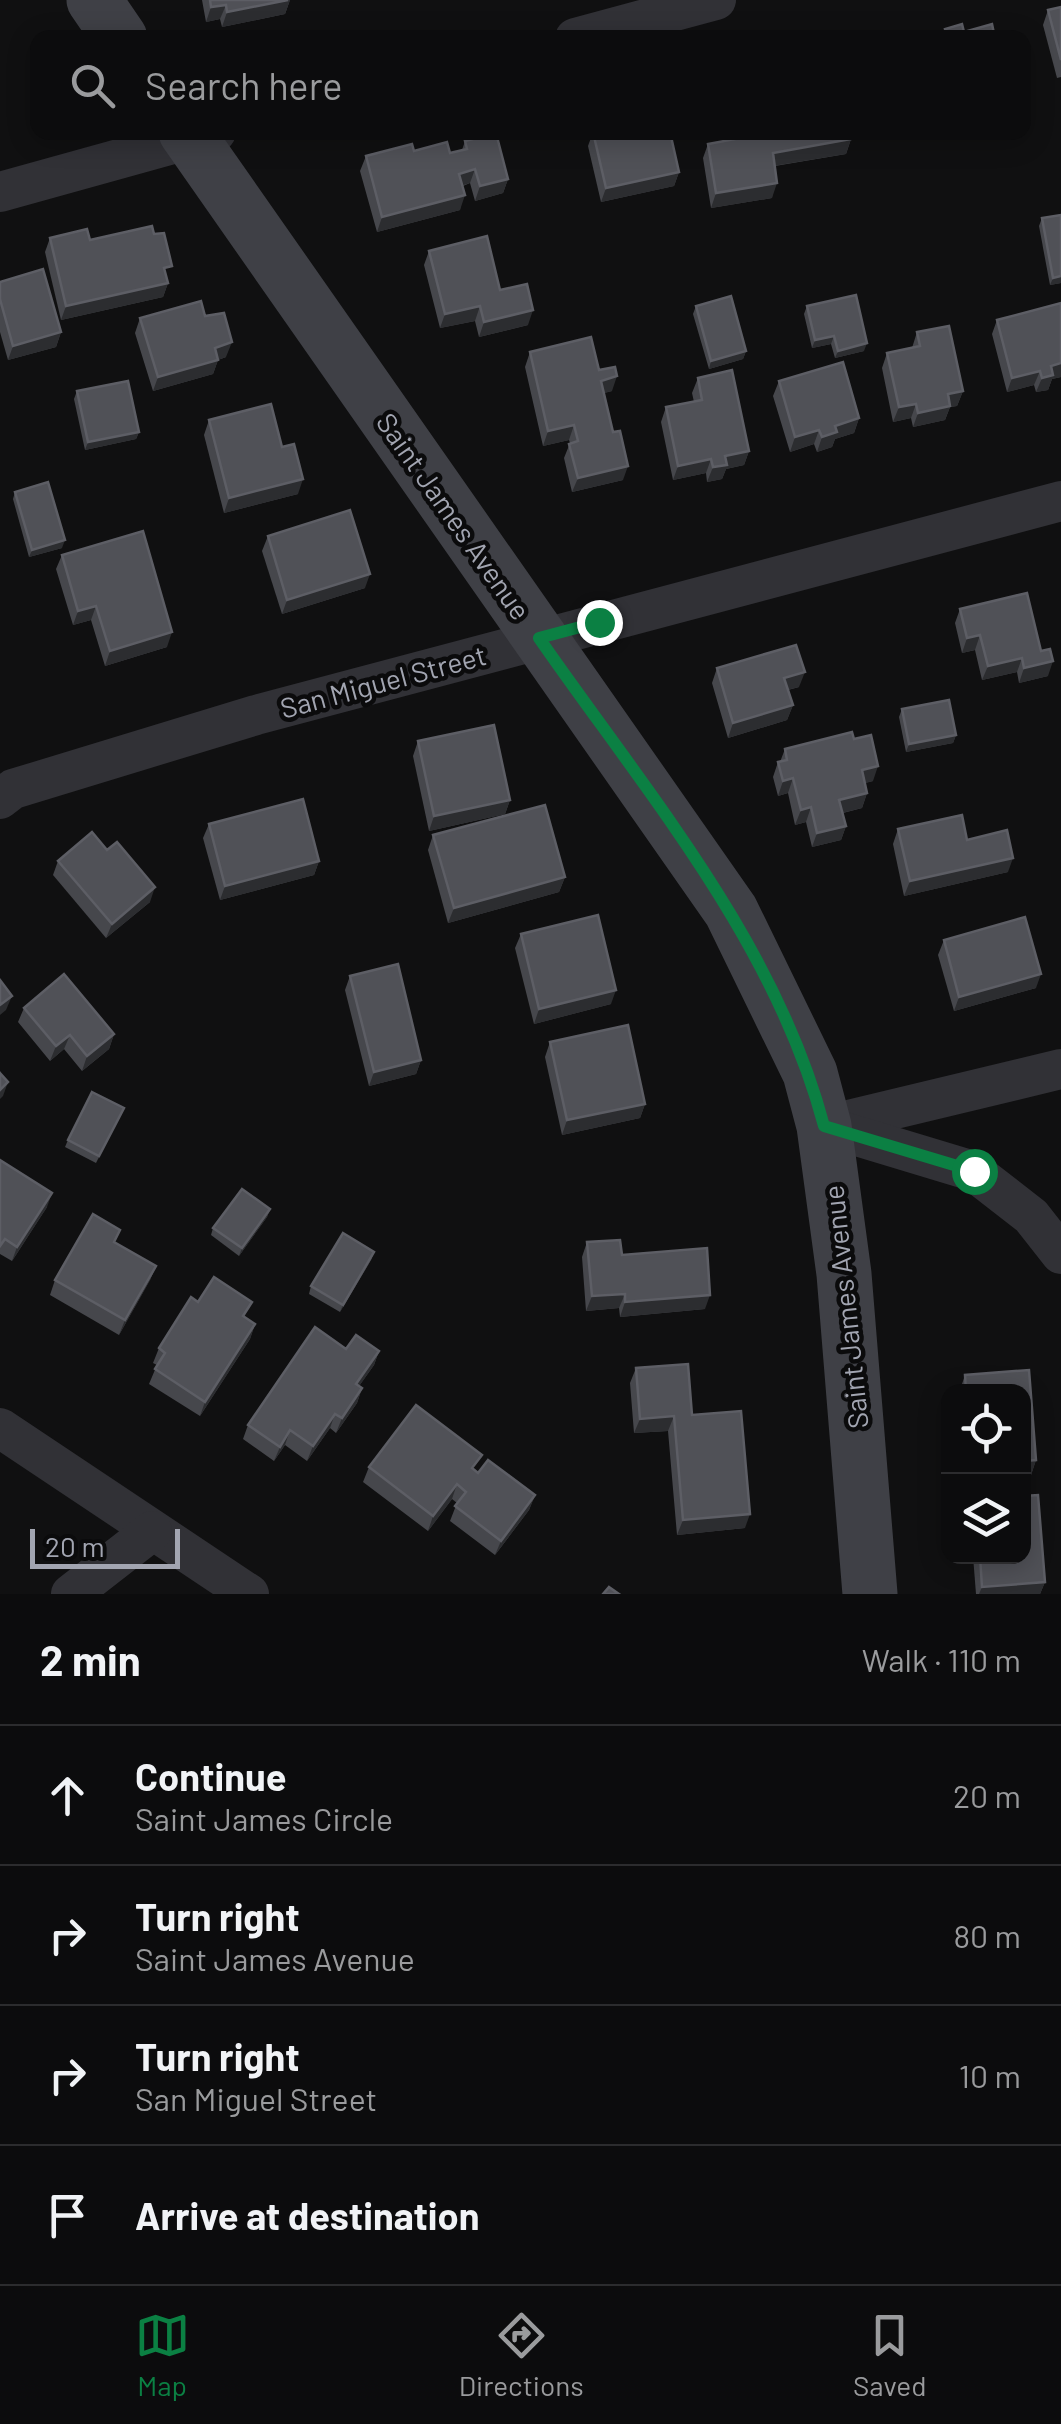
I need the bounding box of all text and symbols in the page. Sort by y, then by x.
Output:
search box [30,30,1031,140]
icon: search [65,58,120,113]
text: Search here [145,62,343,108]
street label: Saint James Avenue [370,406,538,626]
route end [577,600,623,646]
street label: San Miguel Street [276,637,490,725]
route start [952,1149,998,1195]
street label: Saint James Avenue [815,1184,875,1430]
map controls [941,1384,1031,1564]
button: locate [941,1384,1031,1474]
button: layers [941,1474,1031,1564]
scale bar [30,1524,180,1568]
text: 20 m [45,1529,105,1563]
text: 2 min [40,1634,141,1684]
text: Walk · 110 m [862,1640,1021,1678]
text: Continue [135,1753,286,1799]
icon: ahead [40,1768,95,1823]
text: 20 m [953,1776,1021,1814]
text: Saint James Circle [135,1799,393,1837]
text: Turn right [135,1893,300,1939]
icon: right [40,1908,95,1963]
text: 80 m [953,1916,1021,1954]
text: Saint James Avenue [135,1939,415,1977]
text: Turn right [135,2033,300,2079]
icon: right [40,2048,95,2103]
text: 10 m [959,2056,1021,2094]
text: San Miguel Street [135,2079,377,2117]
icon: arrive [40,2188,95,2243]
text: Arrive at destination [135,2192,480,2238]
tab: Map [135,2308,190,2402]
tab: Directions [459,2308,584,2402]
tab: Saved [853,2308,926,2402]

